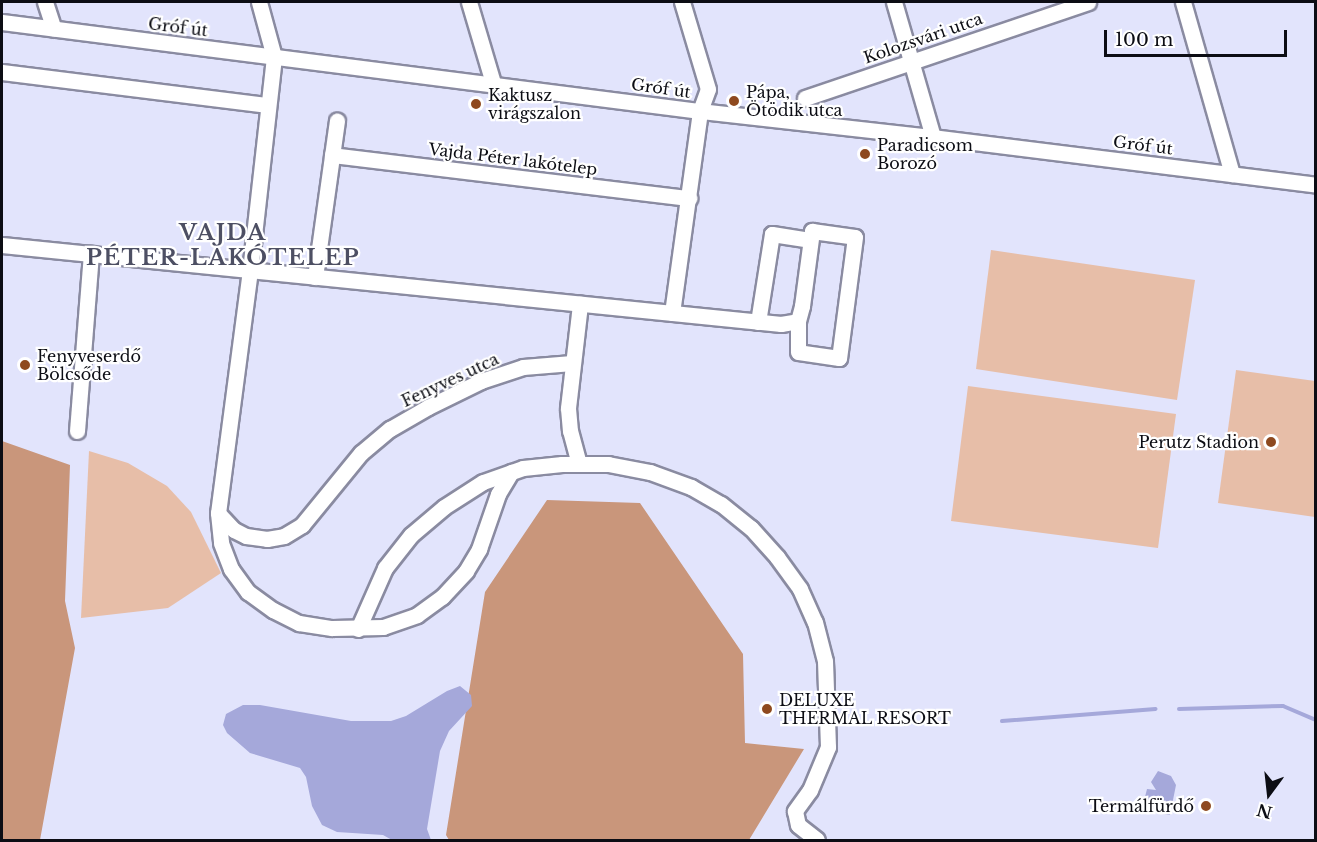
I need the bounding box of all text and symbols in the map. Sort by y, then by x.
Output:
street label: Kolozsvári utca [861,9,985,67]
street label: Gróf út [147,14,209,40]
scale bar [1107,18,1290,56]
text: 100 m [1115,29,1173,51]
street label: Gróf út [630,74,692,102]
place label: Pápa, Ötödik utca [746,82,843,120]
place label: Kaktusz virágszalon [488,85,581,123]
marker: Pápa, Ötödik utca [727,94,741,108]
marker: Kaktusz virágszalon [469,97,483,111]
street label: Gróf út [1112,132,1174,158]
place label: Paradicsom Borozó [877,135,973,173]
street label: Vajda Péter lakótelep [427,139,599,179]
marker: Paradicsom Borozó [858,147,872,161]
district label: VAJDA PÉTER-LAKÓTELEP [86,219,360,270]
place label: Fenyveserdő Bölcsőde [37,346,141,384]
street label: Fenyves utca [398,349,502,411]
marker: Fenyveserdő Bölcsőde [18,358,32,372]
place label: Perutz Stadion [1139,432,1259,452]
marker: Perutz Stadion [1264,435,1278,449]
place label: DELUXE THERMAL RESORT [779,690,951,728]
marker: DELUXE THERMAL RESORT [760,702,774,716]
north arrow [1239,764,1299,824]
place label: Termálfürdő [1089,796,1194,816]
marker: Termálfürdő [1199,799,1213,813]
text: N [1254,800,1274,823]

